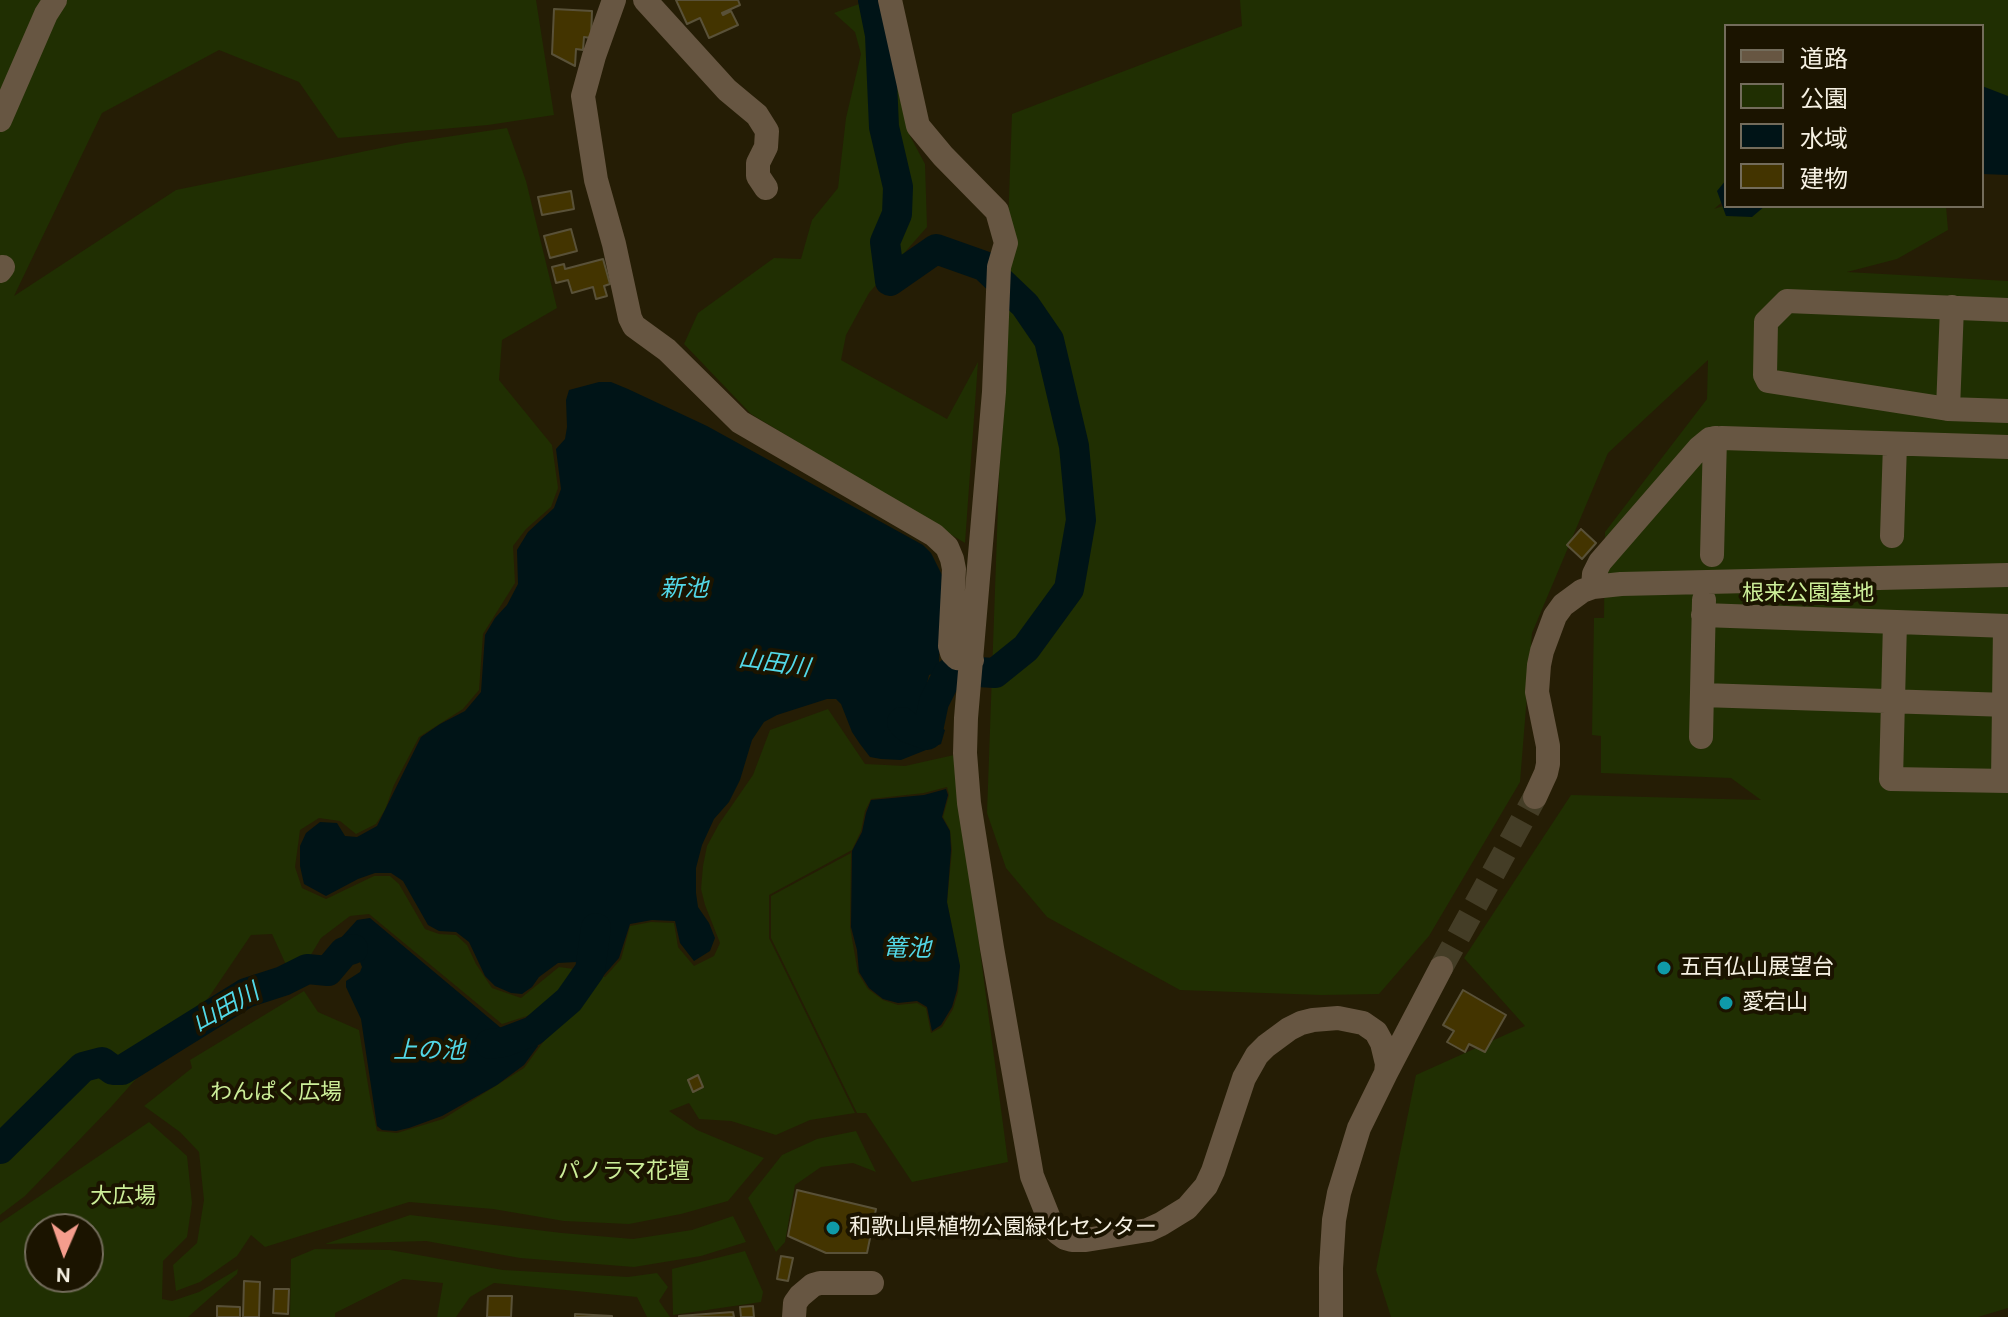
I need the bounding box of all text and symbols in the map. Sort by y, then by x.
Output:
legend [1724,24,1984,208]
text: 道路 [1800,45,1848,73]
text: 公園 [1800,85,1848,113]
text: 水域 [1800,125,1848,153]
text: 建物 [1800,165,1848,193]
water label: 新池 [660,575,708,603]
park label: 根来公園墓地 [1742,581,1874,607]
water label: 山田川 [736,645,812,683]
water label: 篭池 [883,935,931,963]
place label: 五百仏山展望台 [1680,955,1834,981]
marker: 五百仏山展望台 [1655,959,1673,977]
water label: 山田川 [188,978,264,1038]
place label: 愛宕山 [1742,990,1808,1016]
marker: 愛宕山 [1717,994,1735,1012]
water label: 上の池 [393,1037,465,1065]
park label: わんぱく広場 [210,1080,342,1106]
park label: パノラマ花壇 [558,1159,690,1185]
park label: 大広場 [90,1184,156,1210]
north arrow [24,1213,104,1293]
place label: 和歌山県植物公園緑化センター [849,1215,1157,1241]
marker: 和歌山県植物公園緑化センター [824,1219,842,1237]
text: N [55,1262,72,1288]

